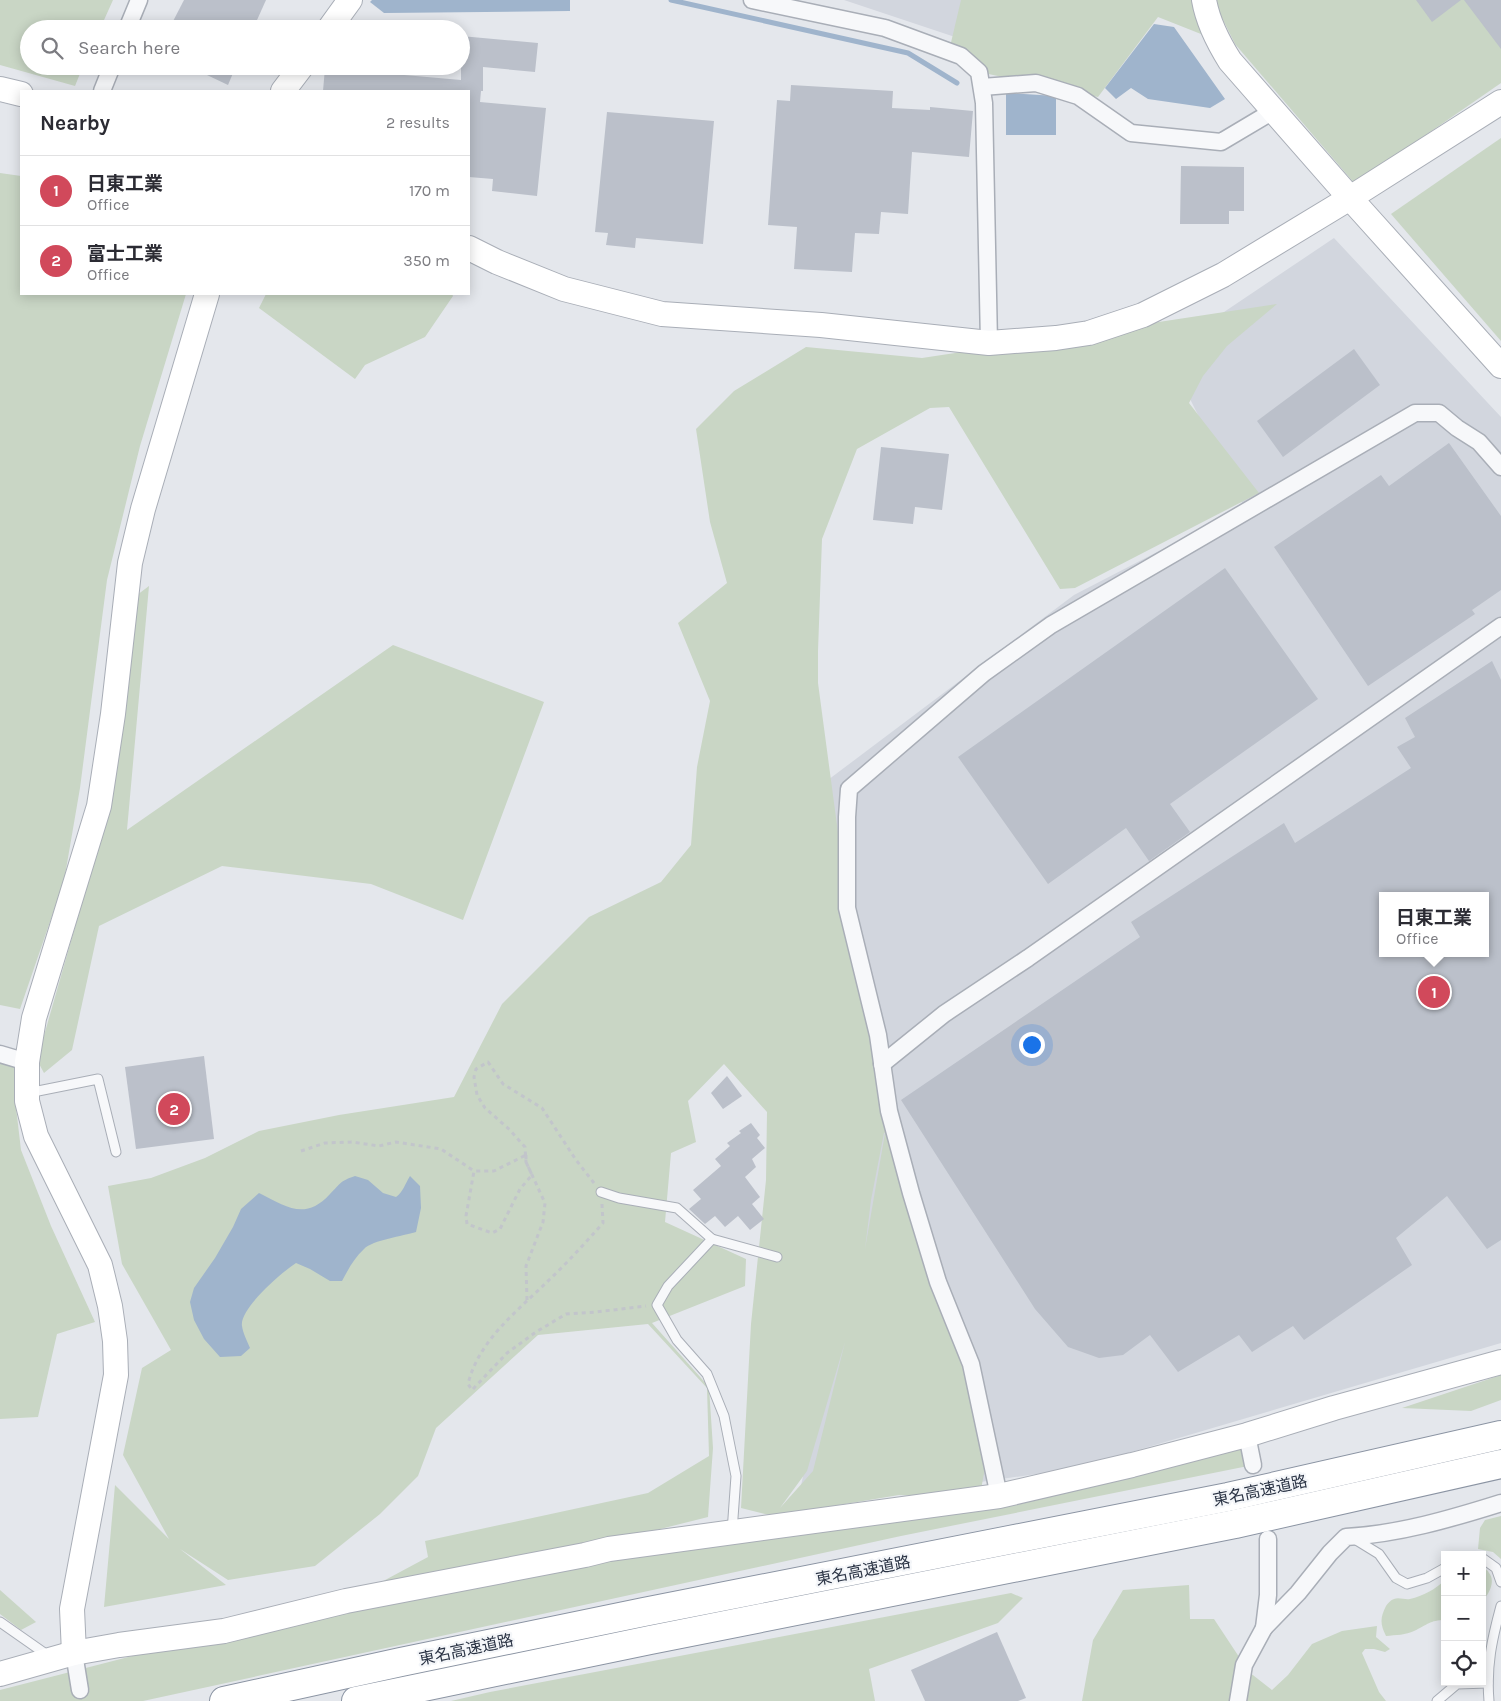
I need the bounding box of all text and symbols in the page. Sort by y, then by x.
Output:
search box [20,20,470,75]
icon: search [38,34,66,62]
text: Search here [78,37,180,59]
text: Nearby [40,111,110,135]
text: 2 results [386,113,450,132]
text: 日東工業 [87,173,163,195]
text: 1 [53,181,59,200]
text: 170 m [409,181,450,200]
text: Office [87,195,130,214]
text: 富士工業 [87,243,163,265]
text: 2 [51,251,61,270]
text: 350 m [403,251,450,270]
text: Office [87,265,130,284]
popup [1379,892,1489,957]
text: 日東工業 [1396,907,1472,929]
text: Office [1396,929,1439,948]
pin: 1 [1418,973,1450,1011]
your location [1019,1032,1045,1058]
pin: 2 [158,1090,190,1128]
street label: 東名高速道路 [1211,1471,1309,1510]
map controls [1441,1551,1486,1686]
button: + [1441,1551,1486,1596]
street label: 東名高速道路 [814,1552,912,1589]
button: − [1441,1596,1486,1641]
street label: 東名高速道路 [417,1630,515,1669]
button: locate [1441,1641,1486,1686]

